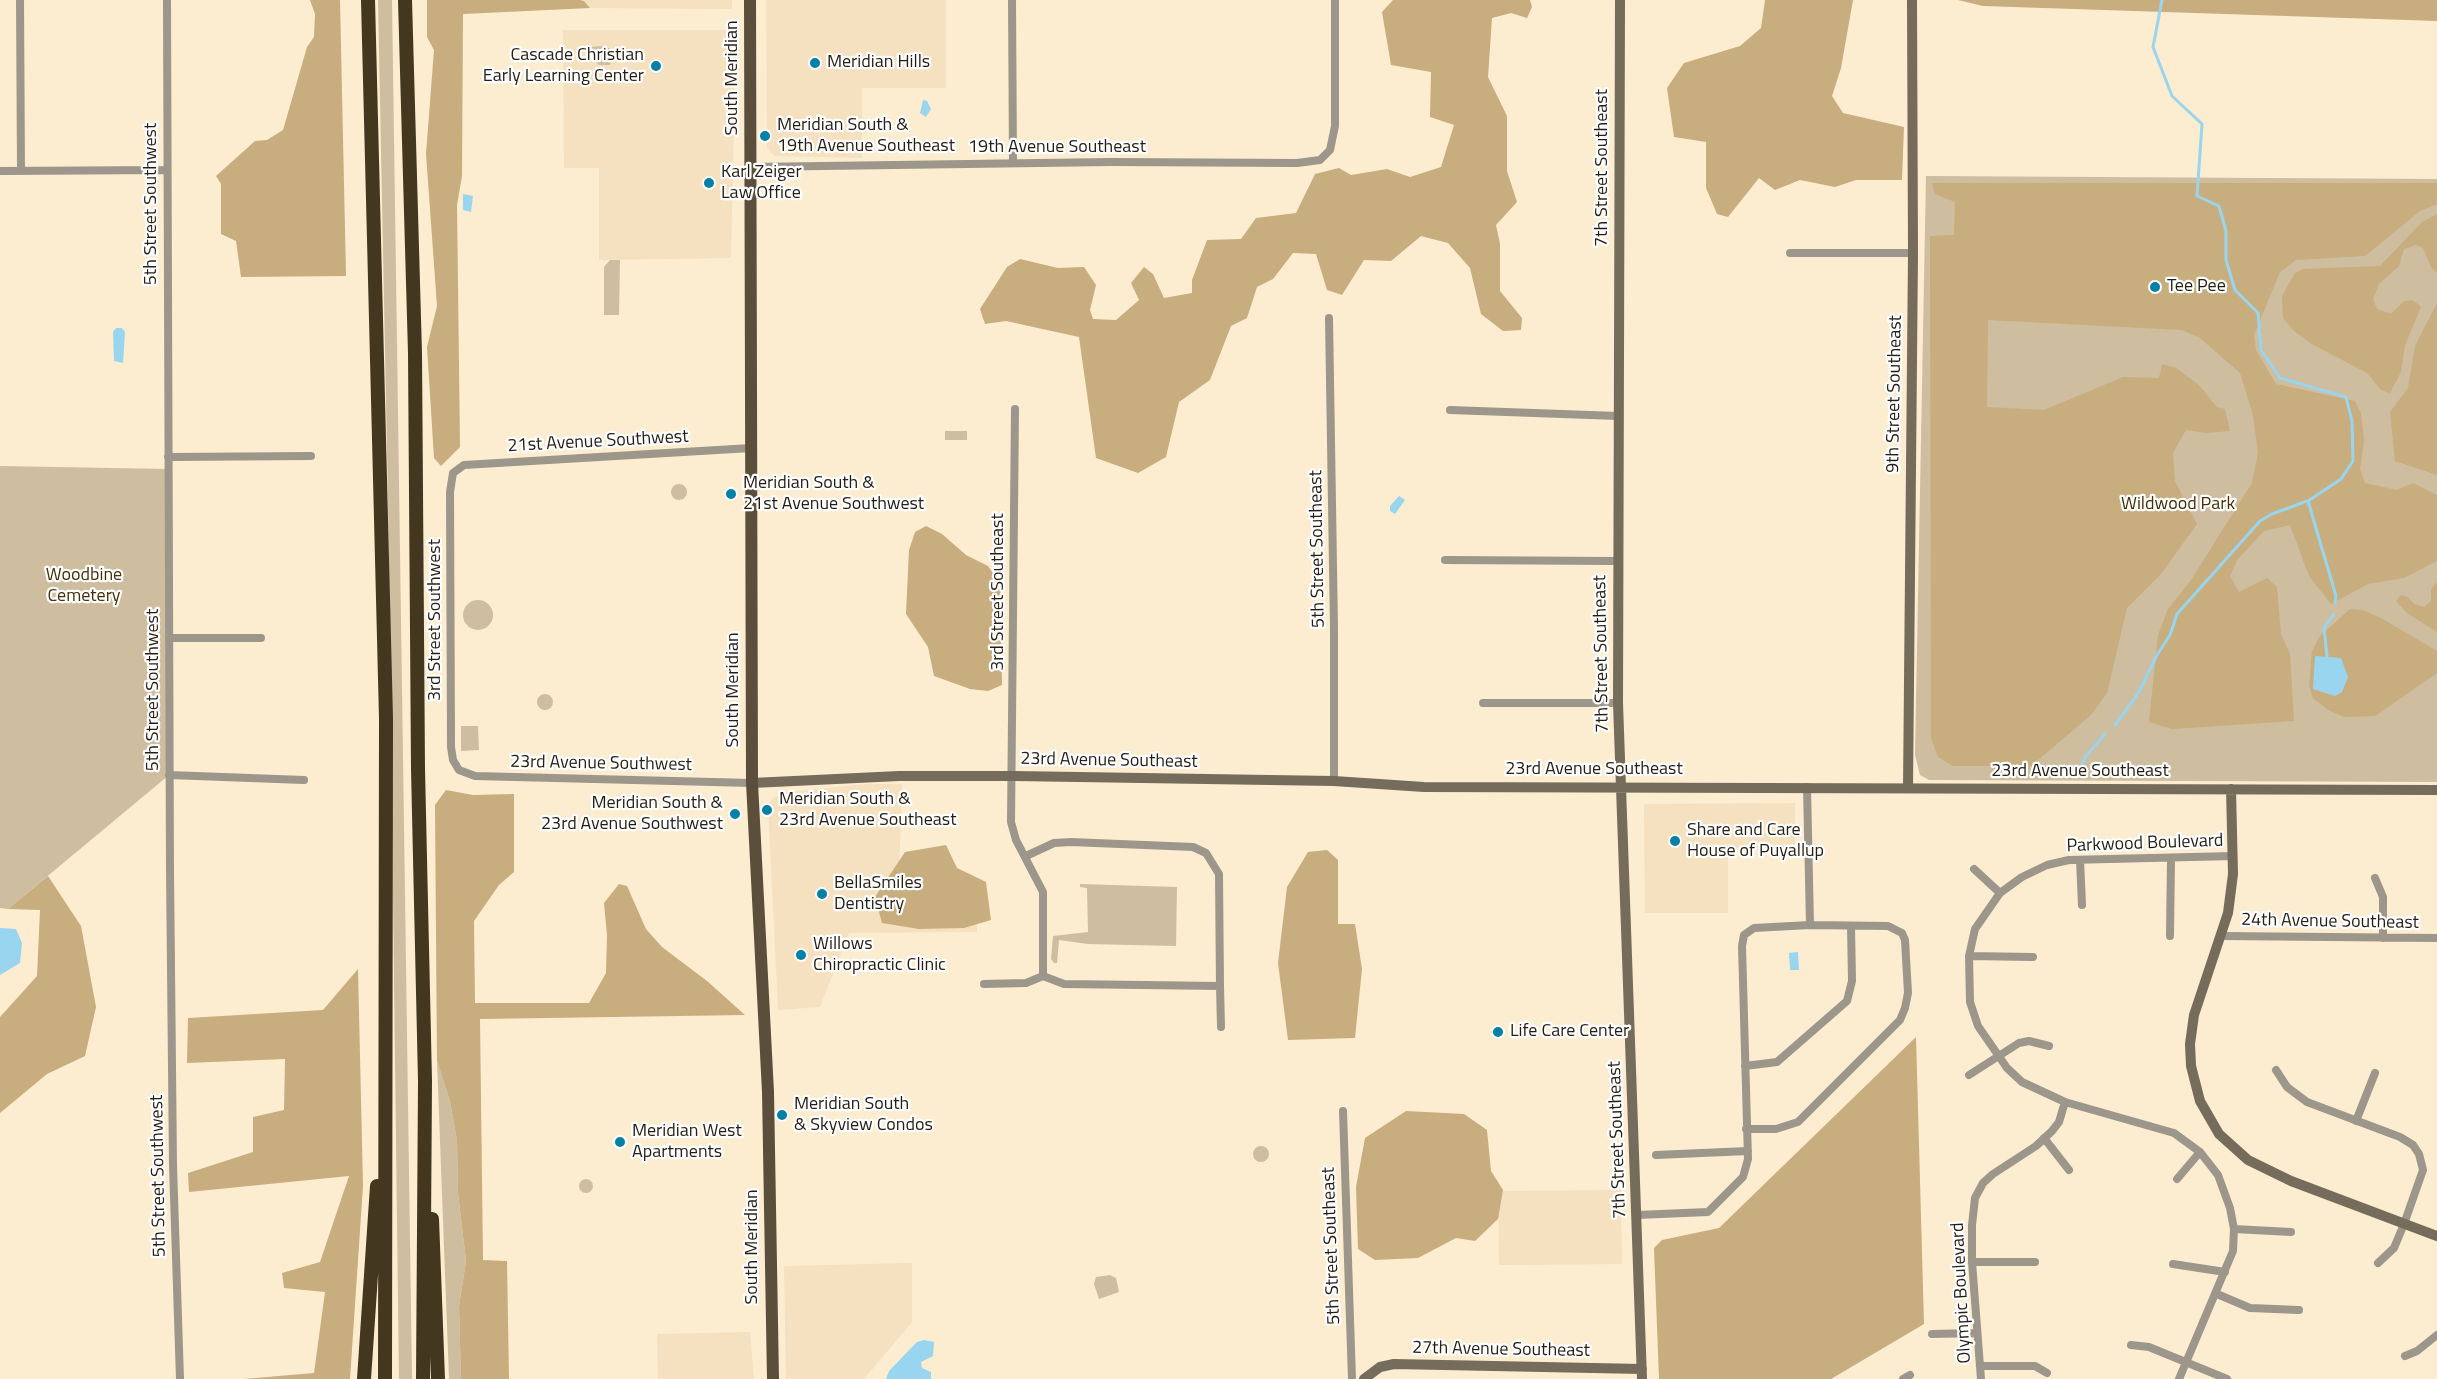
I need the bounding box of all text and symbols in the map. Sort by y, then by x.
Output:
street label: South Meridian [722,20,744,136]
place label: Cascade Christian Early Learning Center [483,45,644,88]
place label: Meridian Hills [827,52,930,74]
marker: Meridian Hills [808,56,822,70]
marker: Cascade Christian Early Learning Center [649,59,663,73]
street label: 7th Street Southeast [1592,89,1614,247]
place label: Meridian South & 19th Avenue Southeast [777,115,955,158]
street label: 5th Street Southwest [141,123,163,285]
marker: Meridian South & 19th Avenue Southeast [758,129,772,143]
street label: 19th Avenue Southeast [968,137,1146,159]
place label: Karl Zeiger Law Office [721,162,802,204]
marker: Karl Zeiger Law Office [702,176,716,190]
place label: Tee Pee [2167,276,2226,298]
marker: Tee Pee [2148,280,2162,294]
street label: 9th Street Southeast [1883,315,1907,473]
street label: 21st Avenue Southwest [507,426,689,458]
street label: 5th Street Southeast [1306,470,1330,628]
place label: Meridian South & 21st Avenue Southwest [743,473,924,516]
marker: Meridian South & 21st Avenue Southwest [724,487,738,501]
park label: Wildwood Park [2121,494,2235,516]
street label: 3rd Street Southeast [988,513,1010,671]
street label: 3rd Street Southwest [425,539,447,701]
park label: Woodbine Cemetery [46,565,122,608]
street label: 7th Street Southeast [1590,575,1614,733]
street label: 5th Street Southwest [143,609,165,771]
street label: South Meridian [723,632,745,748]
street label: 23rd Avenue Southeast [1020,749,1198,773]
street label: 23rd Avenue Southwest [510,752,692,776]
street label: 23rd Avenue Southeast [1505,759,1683,781]
street label: 23rd Avenue Southeast [1991,761,2169,783]
place label: Meridian South & 23rd Avenue Southeast [779,789,956,832]
place label: Meridian South & 23rd Avenue Southwest [541,793,723,836]
marker: Meridian South & 23rd Avenue Southeast [760,803,774,817]
marker: Meridian South & 23rd Avenue Southwest [728,807,742,821]
place label: Share and Care House of Puyallup [1687,820,1824,862]
street label: Parkwood Boulevard [2066,830,2224,858]
marker: Share and Care House of Puyallup [1668,834,1682,848]
place label: BellaSmiles Dentistry [834,873,922,916]
marker: BellaSmiles Dentistry [815,887,829,901]
street label: 24th Avenue Southeast [2241,910,2419,934]
place label: Willows Chiropractic Clinic [813,934,946,976]
marker: Willows Chiropractic Clinic [794,948,808,962]
place label: Life Care Center [1510,1021,1629,1043]
marker: Life Care Center [1491,1025,1505,1039]
street label: 7th Street Southeast [1604,1061,1632,1219]
place label: Meridian South & Skyview Condos [794,1094,933,1136]
street label: 5th Street Southwest [147,1095,171,1257]
marker: Meridian South & Skyview Condos [775,1108,789,1122]
place label: Meridian West Apartments [632,1121,742,1164]
marker: Meridian West Apartments [613,1135,627,1149]
street label: 5th Street Southeast [1318,1167,1346,1325]
street label: South Meridian [742,1189,764,1305]
street label: Olympic Boulevard [1948,1222,1976,1364]
street label: 27th Avenue Southeast [1412,1338,1590,1362]

